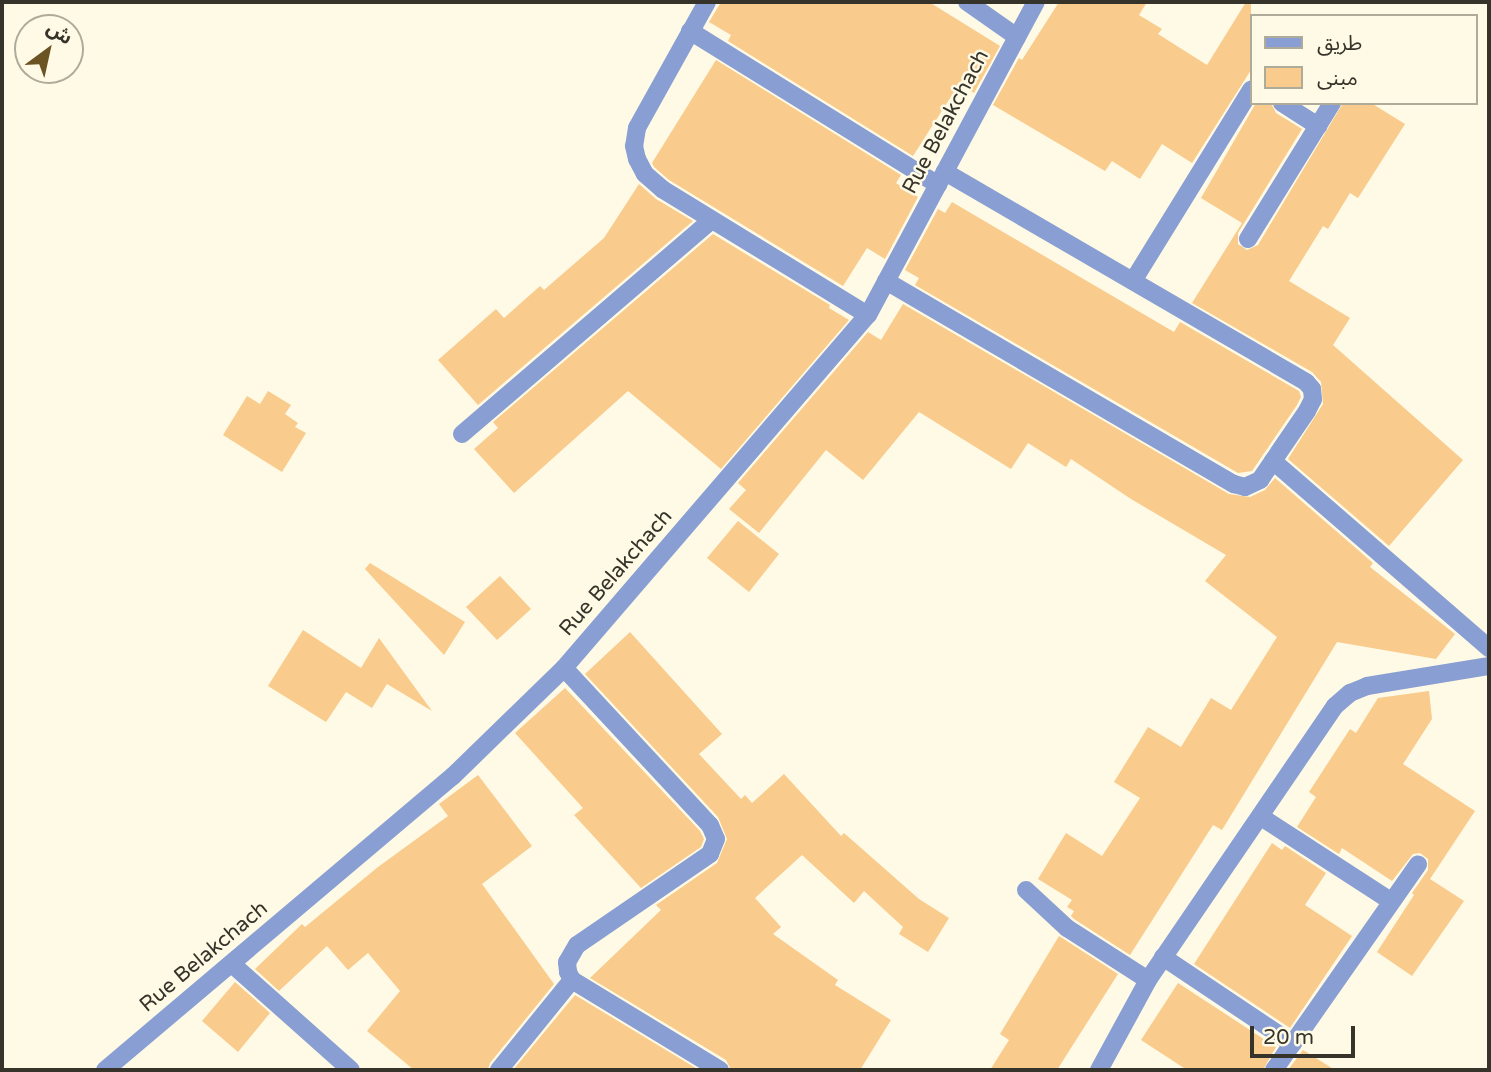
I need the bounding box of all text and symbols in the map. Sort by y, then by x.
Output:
north arrow [14,14,84,84]
legend [1250,14,1477,105]
text: ش [42,17,76,49]
text: طريق [1317,31,1362,56]
street label: Rue Belakchach [897,46,995,198]
text: مبنى [1317,66,1358,91]
street label: Rue Belakchach [554,505,678,641]
street label: Rue Belakchach [135,896,273,1018]
scale bar [1253,1012,1358,1056]
text: 20 m [1263,1025,1314,1050]

